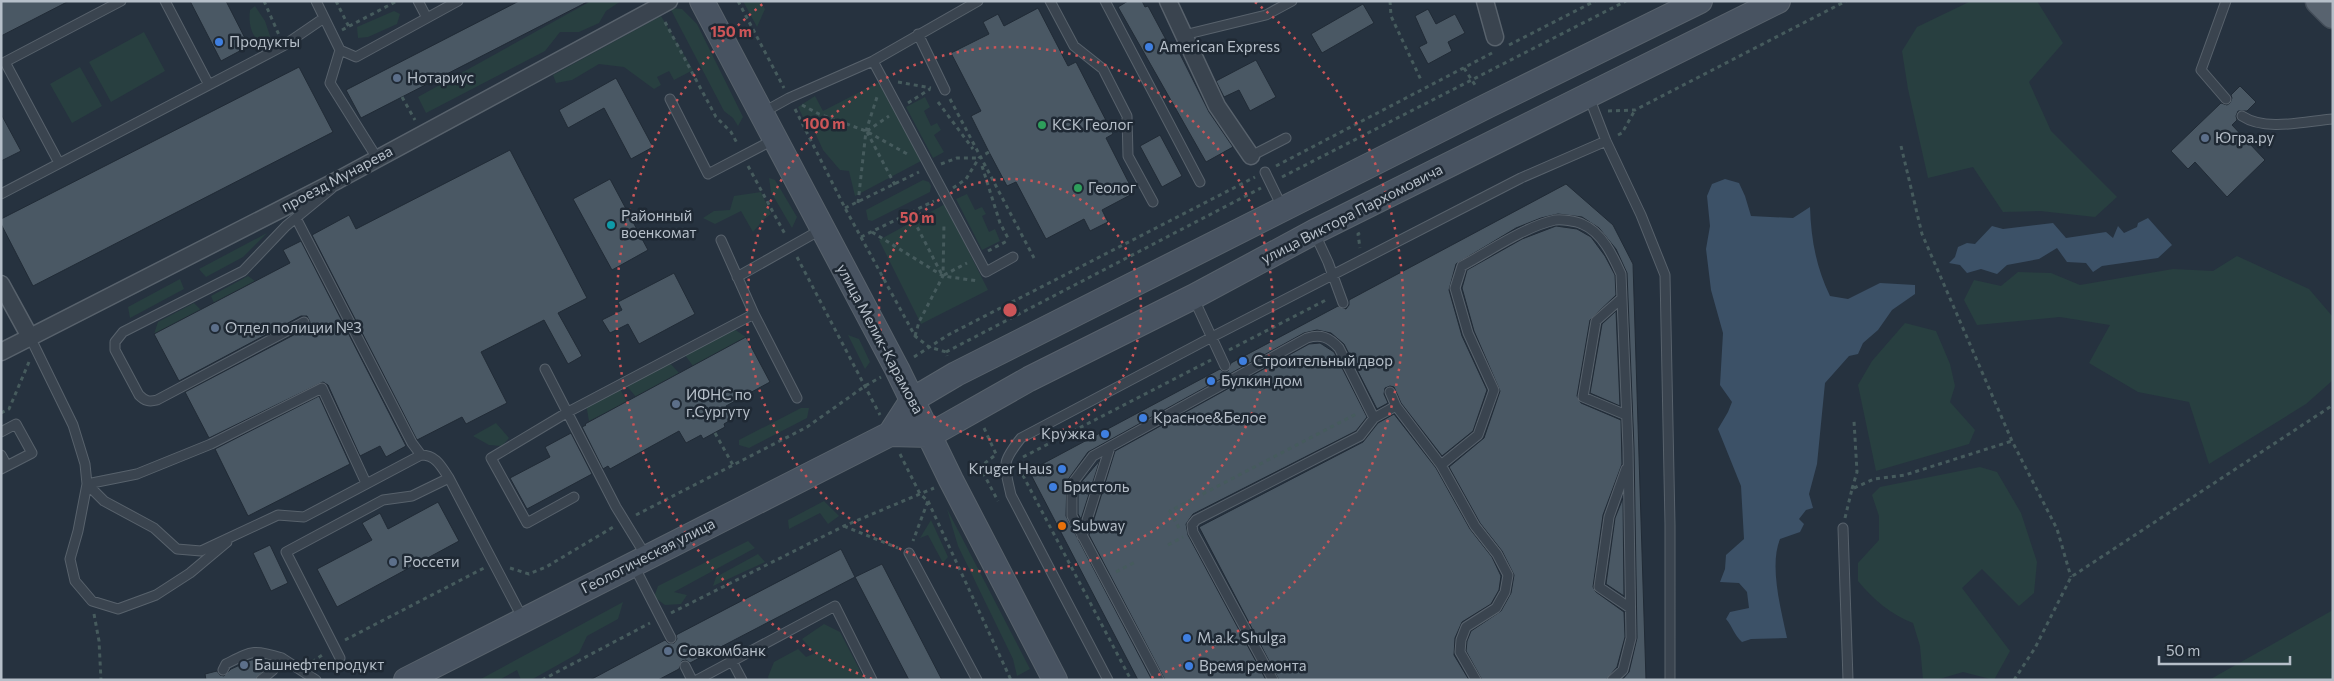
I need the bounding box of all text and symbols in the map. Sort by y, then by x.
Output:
text: 150 m [710,22,752,40]
place label: Продукты [229,32,300,50]
marker: Продукты [213,36,225,48]
place label: American Express [1159,37,1280,55]
marker: American Express [1143,41,1155,53]
place label: Нотариус [407,68,474,86]
marker: Нотариус [391,72,403,84]
text: 100 m [803,114,845,132]
place label: КСК Геолог [1052,115,1133,133]
marker: КСК Геолог [1036,119,1048,131]
place label: Югра.ру [2215,128,2274,146]
marker: Югра.ру [2199,132,2211,144]
street label: проезд Мунарева [278,141,395,215]
street label: улица Виктора Пархомовича [1258,159,1445,267]
place label: Геолог [1088,178,1137,196]
marker: Геолог [1072,182,1084,194]
place label: Районный военкомат [621,206,697,241]
text: 50 m [900,208,934,226]
marker: Районный военкомат [605,219,617,231]
street label: улица Мелик-Карамова [834,260,928,417]
centre of rings [1001,301,1019,319]
place label: Отдел полиции №3 [225,318,362,336]
marker: Отдел полиции №3 [209,322,221,334]
place label: Строительный двор [1253,351,1393,369]
marker: Строительный двор [1237,355,1249,367]
place label: Булкин дом [1221,371,1302,389]
marker: Булкин дом [1205,375,1217,387]
place label: ИФНС по г.Сургуту [686,385,752,420]
marker: ИФНС по г.Сургуту [670,398,682,410]
place label: Красное&Белое [1153,408,1266,426]
marker: Красное&Белое [1137,412,1149,424]
place label: Кружка [1041,424,1095,442]
marker: Кружка [1099,428,1111,440]
place label: Kruger Haus [969,459,1052,477]
marker: Kruger Haus [1056,463,1068,475]
place label: Бристоль [1063,477,1130,495]
marker: Бристоль [1047,481,1059,493]
street label: Геологическая улица [578,514,717,597]
place label: Subway [1072,516,1125,534]
marker: Subway [1056,520,1068,532]
place label: Россети [403,552,460,570]
marker: Россети [387,556,399,568]
place label: М.a.k. Shulga [1197,628,1286,646]
marker: М.a.k. Shulga [1181,632,1193,644]
scale bar [2159,634,2290,666]
place label: Совкомбанк [678,641,766,659]
text: 50 m [2166,641,2200,659]
marker: Совкомбанк [662,645,674,657]
place label: Башнефтепродукт [254,655,384,673]
place label: Время ремонта [1199,656,1306,674]
marker: Башнефтепродукт [238,659,250,671]
marker: Время ремонта [1183,660,1195,672]

